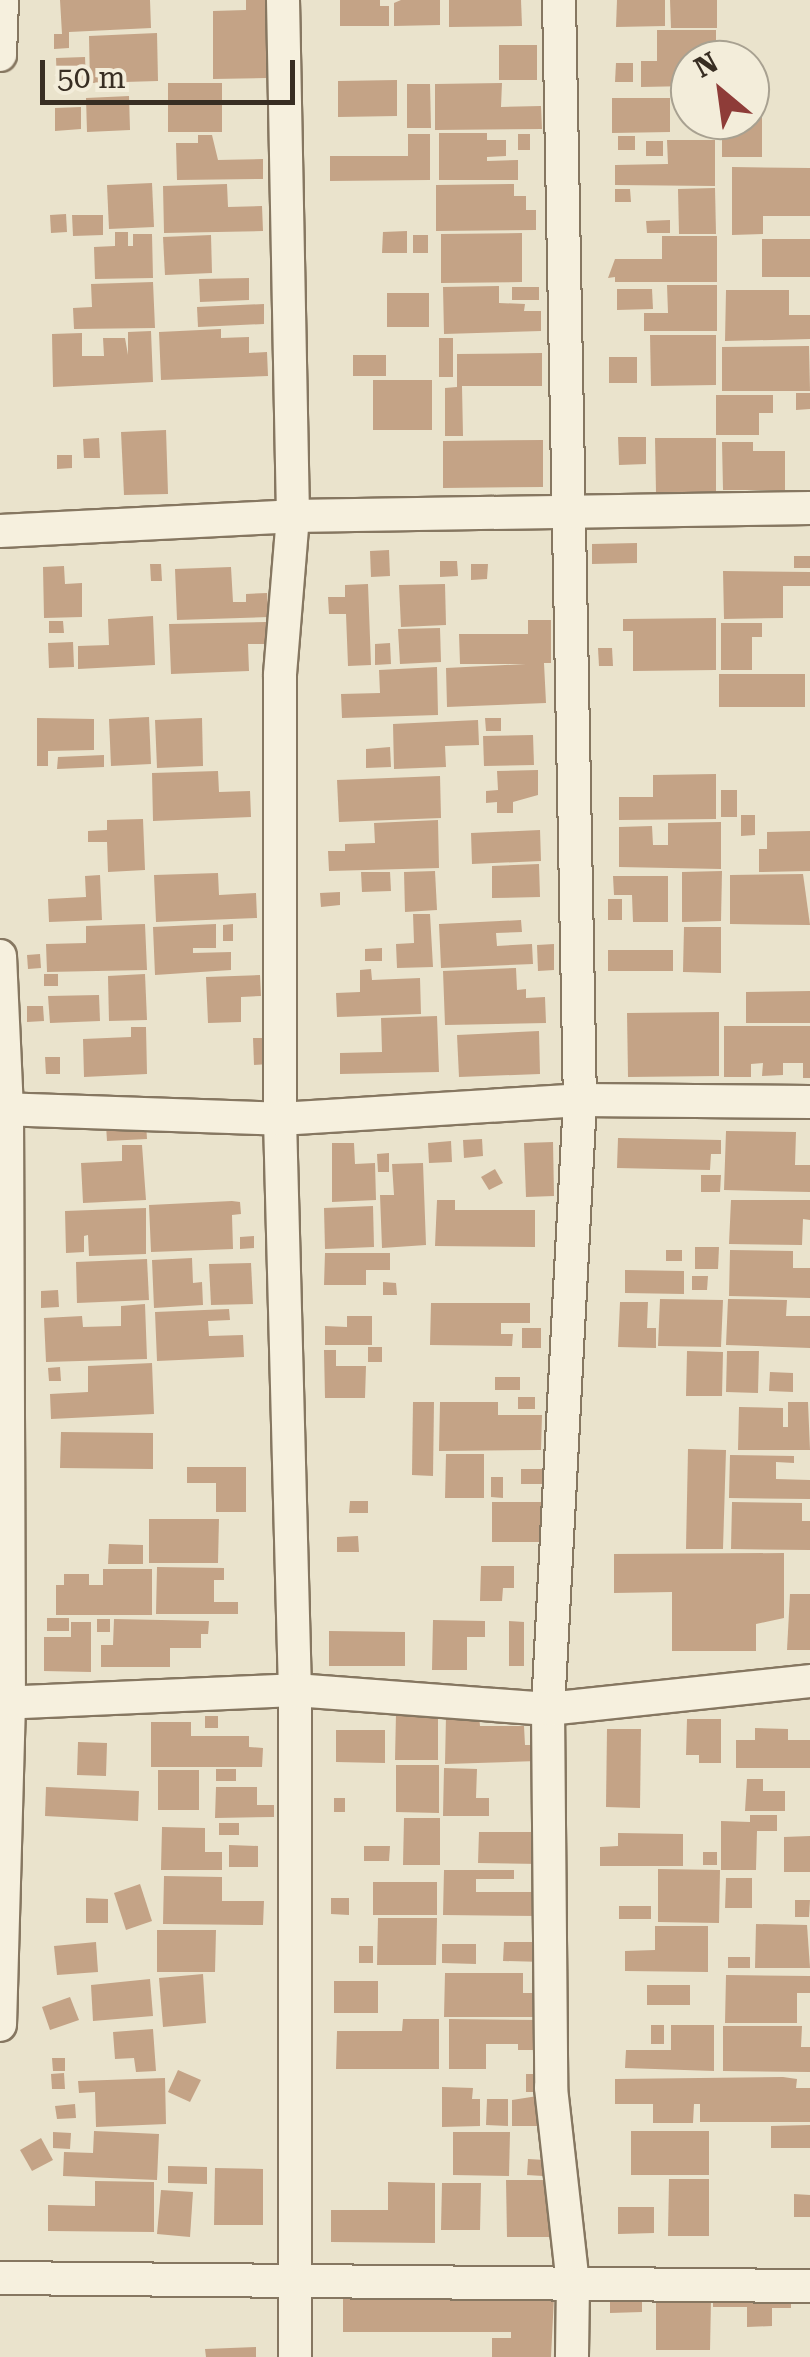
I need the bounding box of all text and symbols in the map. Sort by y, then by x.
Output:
scale bar [45,40,300,102]
north arrow [670,40,770,140]
text: N [689,45,724,85]
text: 50 m [57,60,126,95]

